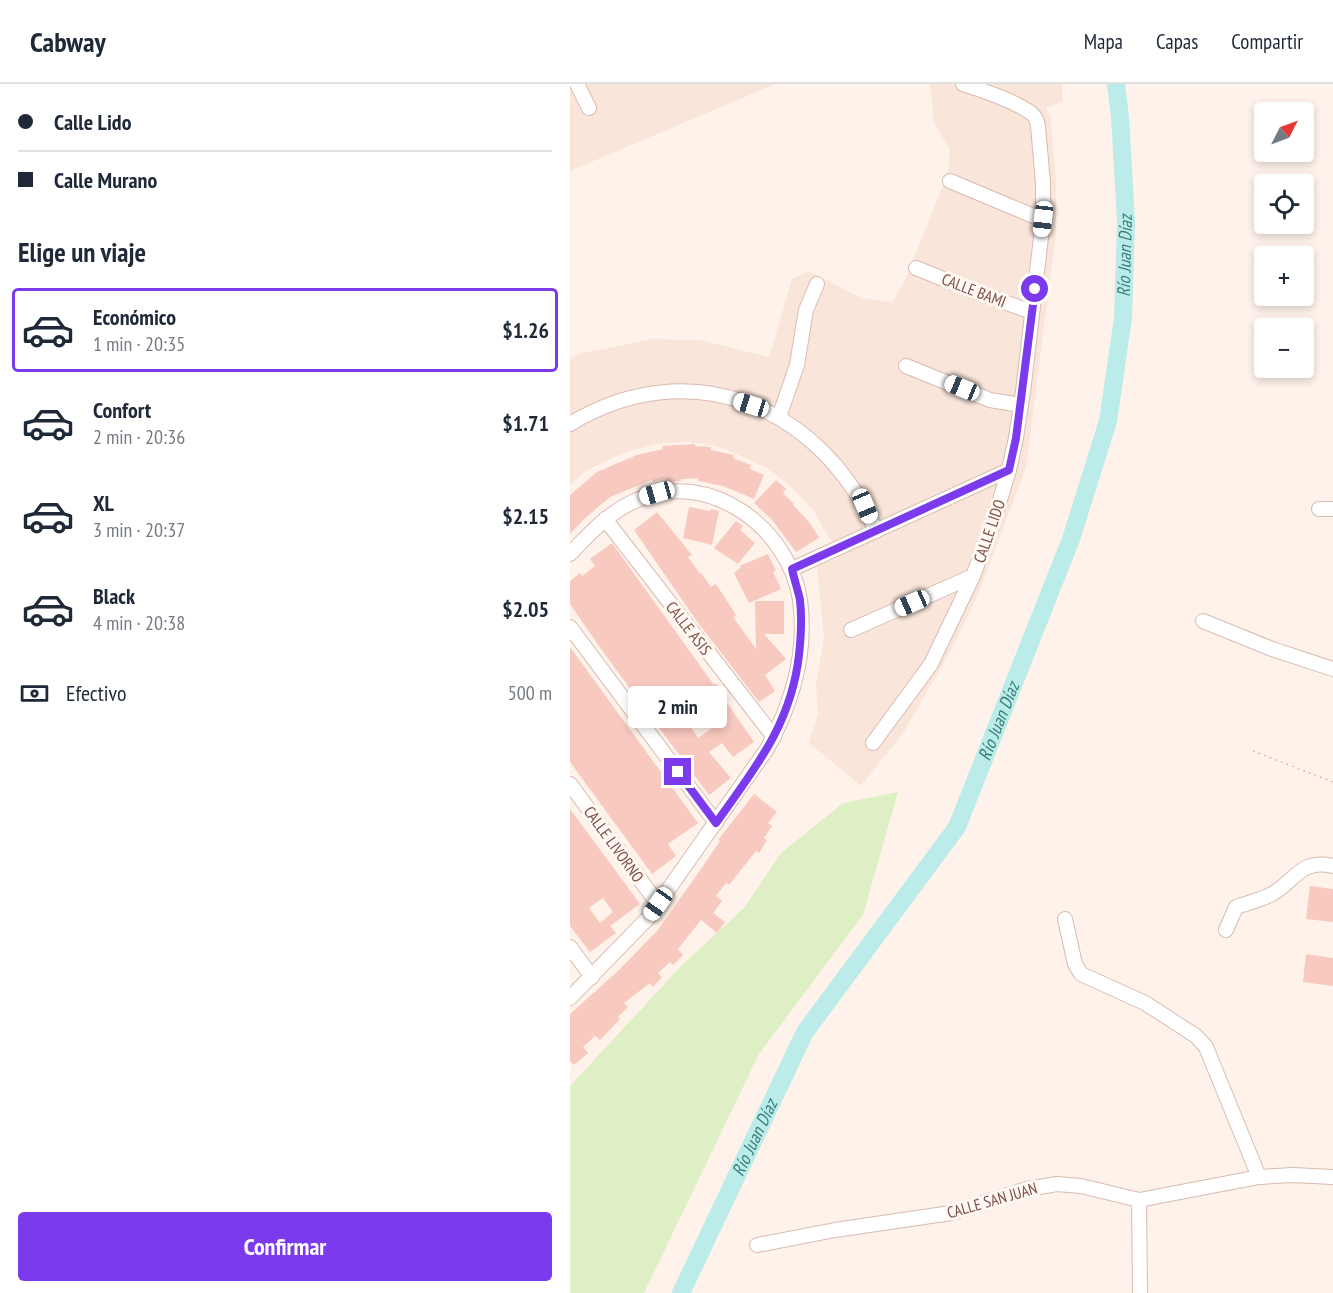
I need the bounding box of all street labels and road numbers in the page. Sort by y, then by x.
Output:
street label: CALLE BAMI [939,269,1009,311]
street label: CALLE LIDO [969,497,1009,565]
street label: CALLE ASIS [662,597,716,659]
street label: CALLE LIVORNO [580,802,648,886]
street label: CALLE SAN JUAN [945,1178,1039,1222]

